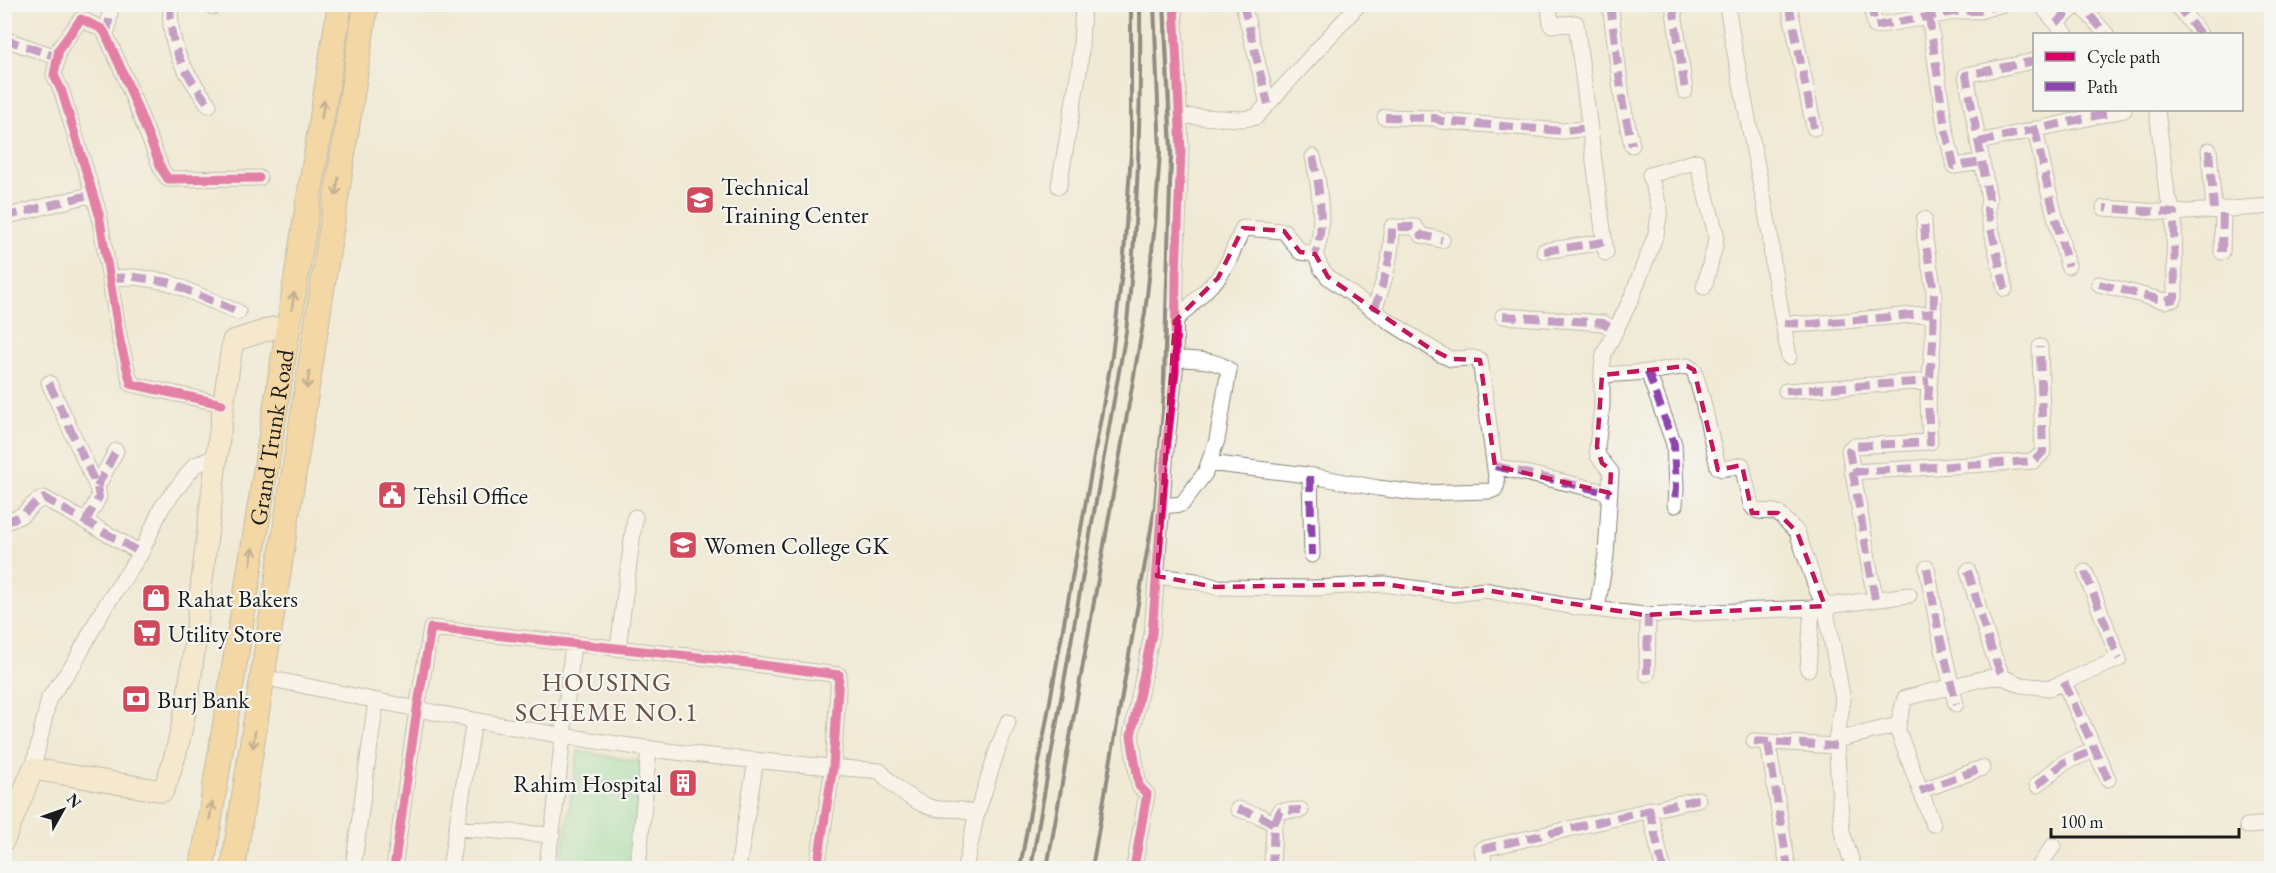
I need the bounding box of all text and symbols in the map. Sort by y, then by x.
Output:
legend [2033,33,2243,111]
text: Cycle path [2087,45,2161,68]
text: Path [2087,75,2118,98]
one-way arrow [318,99,329,119]
place label: Technical Training Center [721,171,869,230]
one-way arrow [332,176,343,196]
school or university icon: Technical Training Center [684,184,716,216]
one-way arrow [288,292,299,312]
street label: Grand Trunk Road [241,346,300,528]
one-way arrow [302,369,313,389]
public building icon: Tehsil Office [376,479,408,511]
place label: Tehsil Office [413,480,528,511]
school or university icon: Women College GK [667,529,699,561]
place label: Women College GK [704,530,890,561]
one-way arrow [247,547,258,566]
shop icon: Rahat Bakers [140,582,172,614]
place label: Rahat Bakers [177,583,298,614]
supermarket icon: Utility Store [131,617,163,649]
place label: Utility Store [168,618,282,649]
district label: HOUSING SCHEME NO.1 [515,665,699,729]
bank icon: Burj Bank [120,683,152,715]
place label: Burj Bank [157,684,250,715]
one-way arrow [248,728,259,748]
building icon: Rahim Hospital [667,767,699,799]
place label: Rahim Hospital [513,768,662,799]
north arrow [33,780,93,840]
text: N [62,789,86,812]
one-way arrow [206,801,217,821]
scale bar [2051,801,2238,839]
text: 100 m [2060,810,2104,833]

